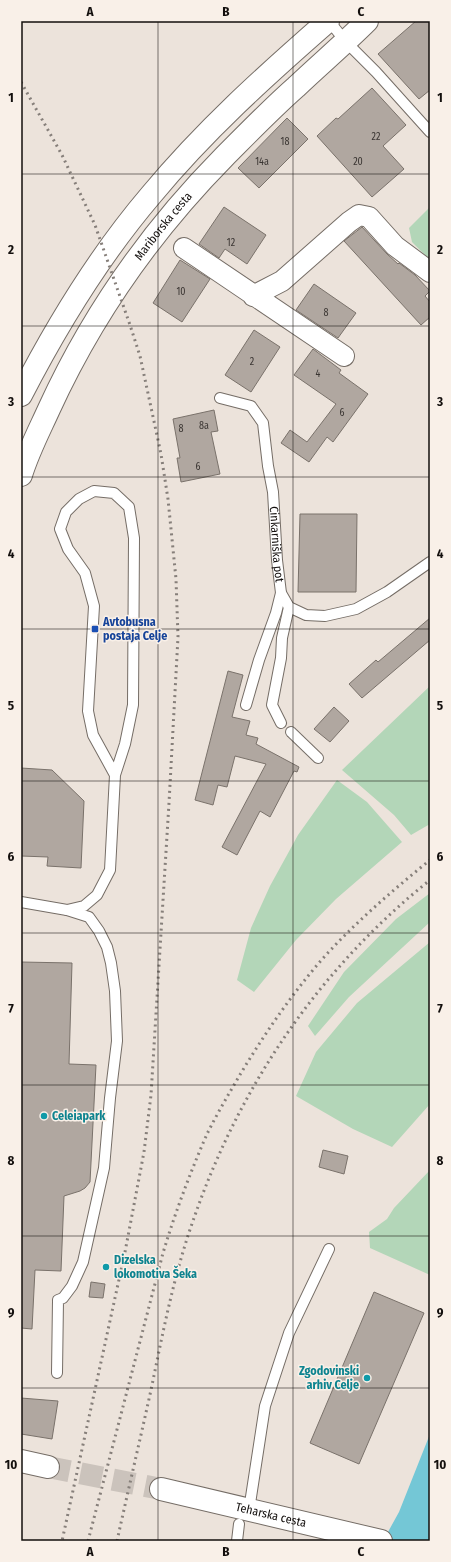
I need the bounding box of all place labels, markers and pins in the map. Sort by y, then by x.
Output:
place label: Avtobusna postaja Celje [102,615,167,643]
marker: Avtobusna postaja Celje [90,624,100,634]
place label: Celeiapark [52,1109,106,1123]
marker: Celeiapark [39,1111,49,1121]
place label: Dizelska lokomotiva Šeka [114,1253,197,1281]
marker: Dizelska lokomotiva Šeka [101,1262,111,1272]
place label: Zgodovinski arhiv Celje [299,1364,359,1392]
marker: Zgodovinski arhiv Celje [362,1373,372,1383]

